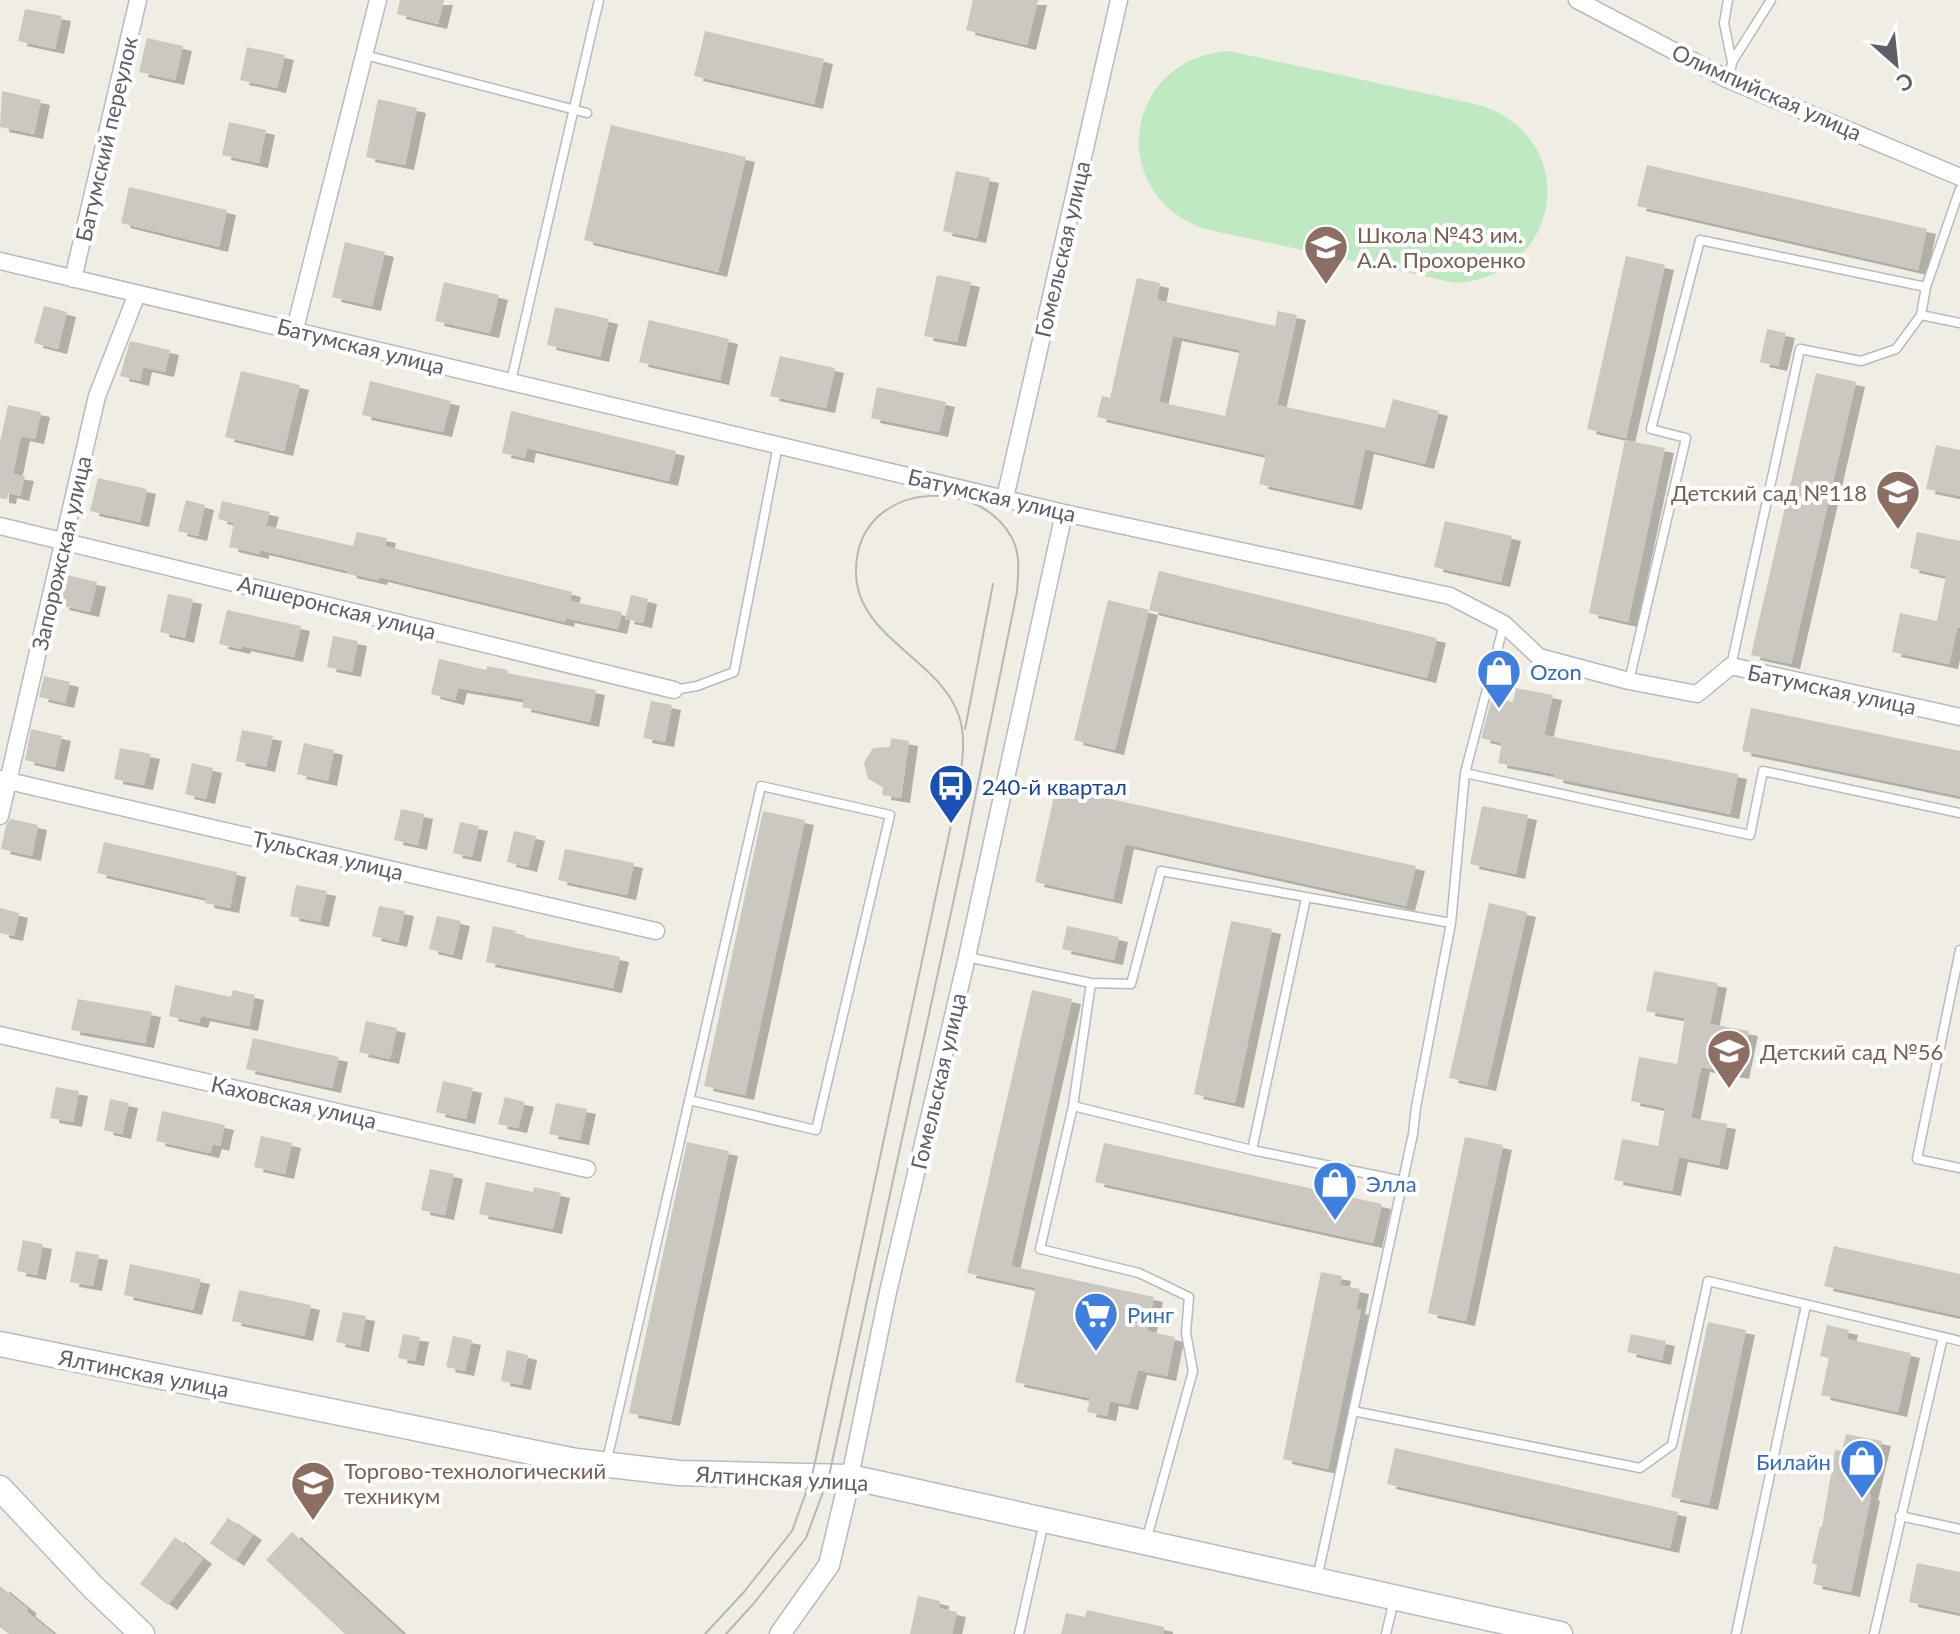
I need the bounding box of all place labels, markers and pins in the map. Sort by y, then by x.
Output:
place label: Школа №43 им. А.А. Прохоренко [1357,221,1526,273]
school or university icon: Школа №43 им. А.А. Прохоренко [1302,223,1350,286]
school or university icon: Детский сад №118 [1874,468,1922,531]
place label: Детский сад №118 [1671,479,1867,506]
shop icon: Ozon [1475,647,1523,710]
place label: Ozon [1530,658,1582,685]
bus stop icon: 240-й квартал [927,762,975,825]
place label: 240-й квартал [982,773,1127,800]
school or university icon: Детский сад №56 [1705,1027,1753,1090]
place label: Детский сад №56 [1760,1038,1943,1065]
shop icon: Элла [1311,1159,1359,1222]
place label: Элла [1366,1170,1417,1197]
supermarket icon: Ринг [1072,1290,1120,1353]
place label: Ринг [1127,1301,1174,1328]
shop icon: Билайн [1838,1437,1886,1500]
place label: Билайн [1756,1448,1831,1475]
place label: Торгово-технологический техникум [344,1457,606,1509]
school or university icon: Торгово-технологический техникум [289,1459,337,1522]

